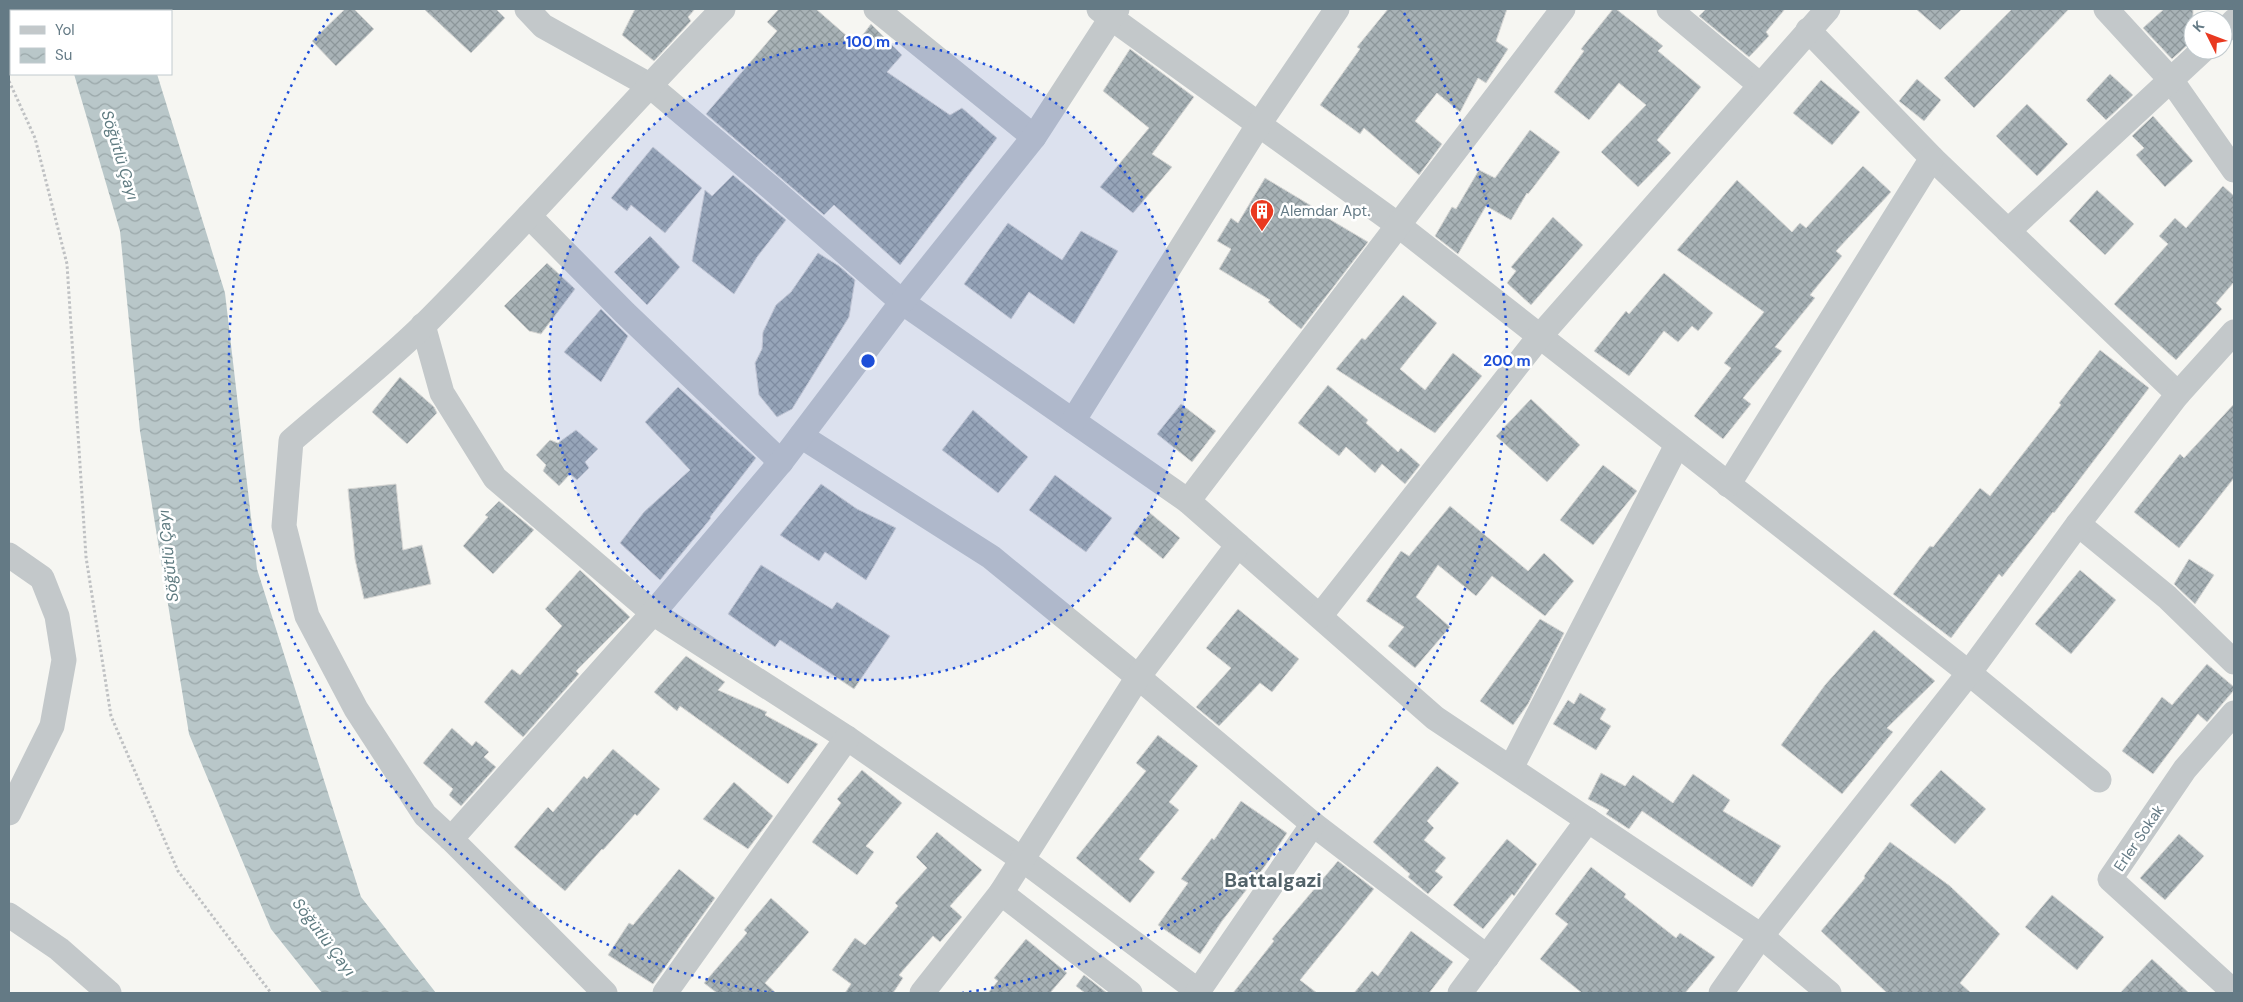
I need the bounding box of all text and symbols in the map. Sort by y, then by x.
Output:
legend [10,10,172,75]
north arrow [2183,10,2233,60]
text: K [2189,17,2208,36]
text: Yol [55,20,75,40]
text: 100 m [846,32,890,52]
text: Su [55,45,72,65]
water label: Söğütlü Çayı [96,108,144,203]
building icon: Alemdar Apt. [1249,198,1275,232]
place label: Alemdar Apt. [1280,201,1370,221]
text: 200 m [1483,351,1531,371]
centre of rings [859,352,877,370]
water label: Söğütlü Çayı [153,508,183,603]
street label: Erler Sokak [2109,800,2169,875]
district label: Battalgazi [1224,867,1322,893]
water label: Söğütlü Çayı [288,894,361,981]

